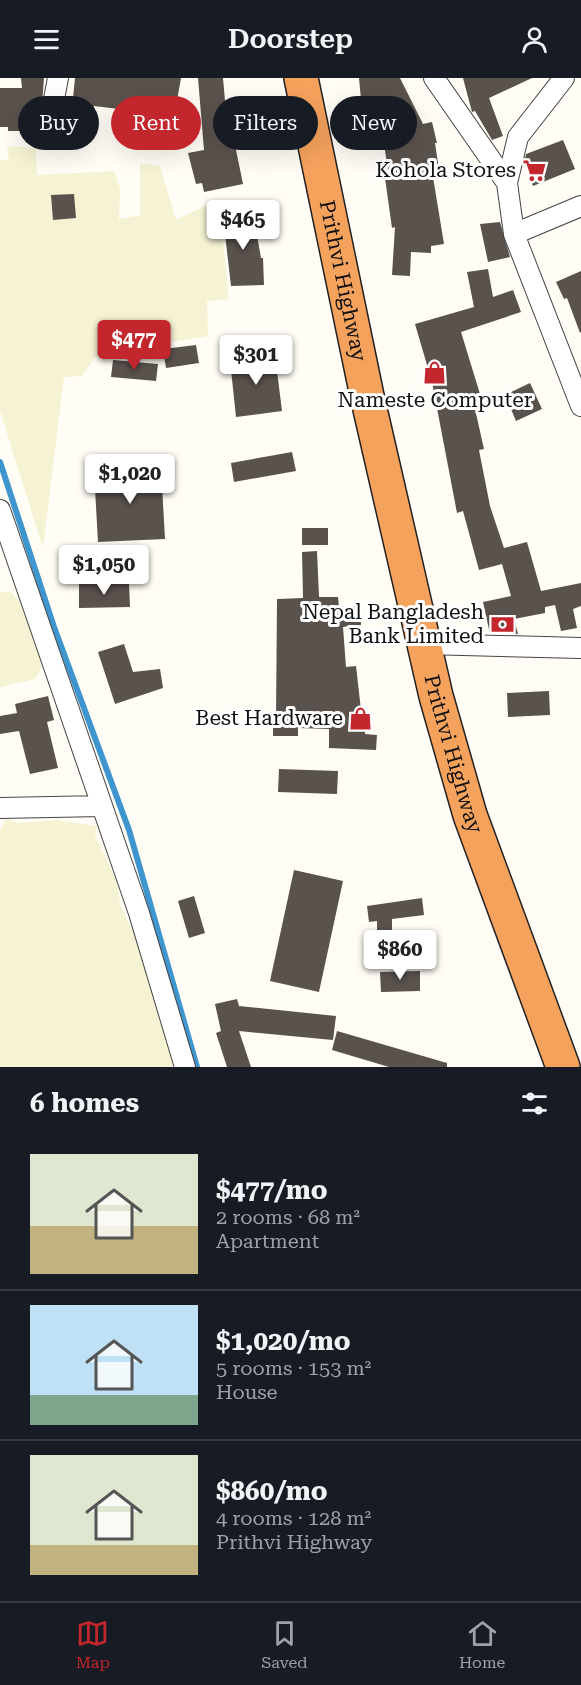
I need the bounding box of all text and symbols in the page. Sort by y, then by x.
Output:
icon: menu [30,23,63,56]
text: Doorstep [228,23,353,55]
icon: person [518,23,551,56]
chip: Buy [18,96,99,150]
chip: Rent [111,96,201,150]
chip: Filters [213,96,318,150]
chip: New [330,96,417,150]
supermarket icon: Kohola Stores [521,157,547,183]
place label: Kohola Stores [375,158,516,182]
street label: Prithvi Highway [315,198,372,364]
pin: $465 [207,200,279,251]
text: $465 [221,207,265,231]
pin: $477 [98,320,170,371]
text: $477 [112,327,156,351]
pin: $301 [220,335,292,386]
text: $301 [234,342,278,366]
shop icon: Nameste Computer [422,359,448,385]
place label: Nameste Computer [338,388,533,412]
pin: $1,020 [81,454,179,505]
text: $1,020 [99,461,161,485]
pin: $1,050 [55,545,153,596]
text: $1,050 [73,552,135,576]
place label: Nepal Bangladesh Bank Limited [302,600,485,648]
bank icon: Nepal Bangladesh Bank Limited [489,611,515,637]
street label: Prithvi Highway [419,672,488,837]
shop icon: Best Hardware [348,705,374,731]
place label: Best Hardware [195,706,343,730]
pin: $860 [364,930,436,981]
text: $860 [378,937,422,961]
icon: filters [518,1087,551,1120]
text: 6 homes [30,1088,139,1118]
text: $477/mo [216,1175,328,1205]
icon: home [78,1178,150,1250]
text: 2 rooms · 68 m² [216,1205,360,1229]
text: Apartment [216,1229,319,1253]
text: $1,020/mo [216,1326,351,1356]
icon: home [78,1329,150,1401]
text: 5 rooms · 153 m² [216,1356,371,1380]
text: House [216,1380,278,1404]
text: $860/mo [216,1476,328,1506]
icon: home [78,1479,150,1551]
text: 4 rooms · 128 m² [216,1506,371,1530]
text: Prithvi Highway [216,1530,372,1554]
tab: Map [76,1617,110,1672]
tab: Saved [261,1617,308,1672]
tab: Home [459,1617,505,1672]

